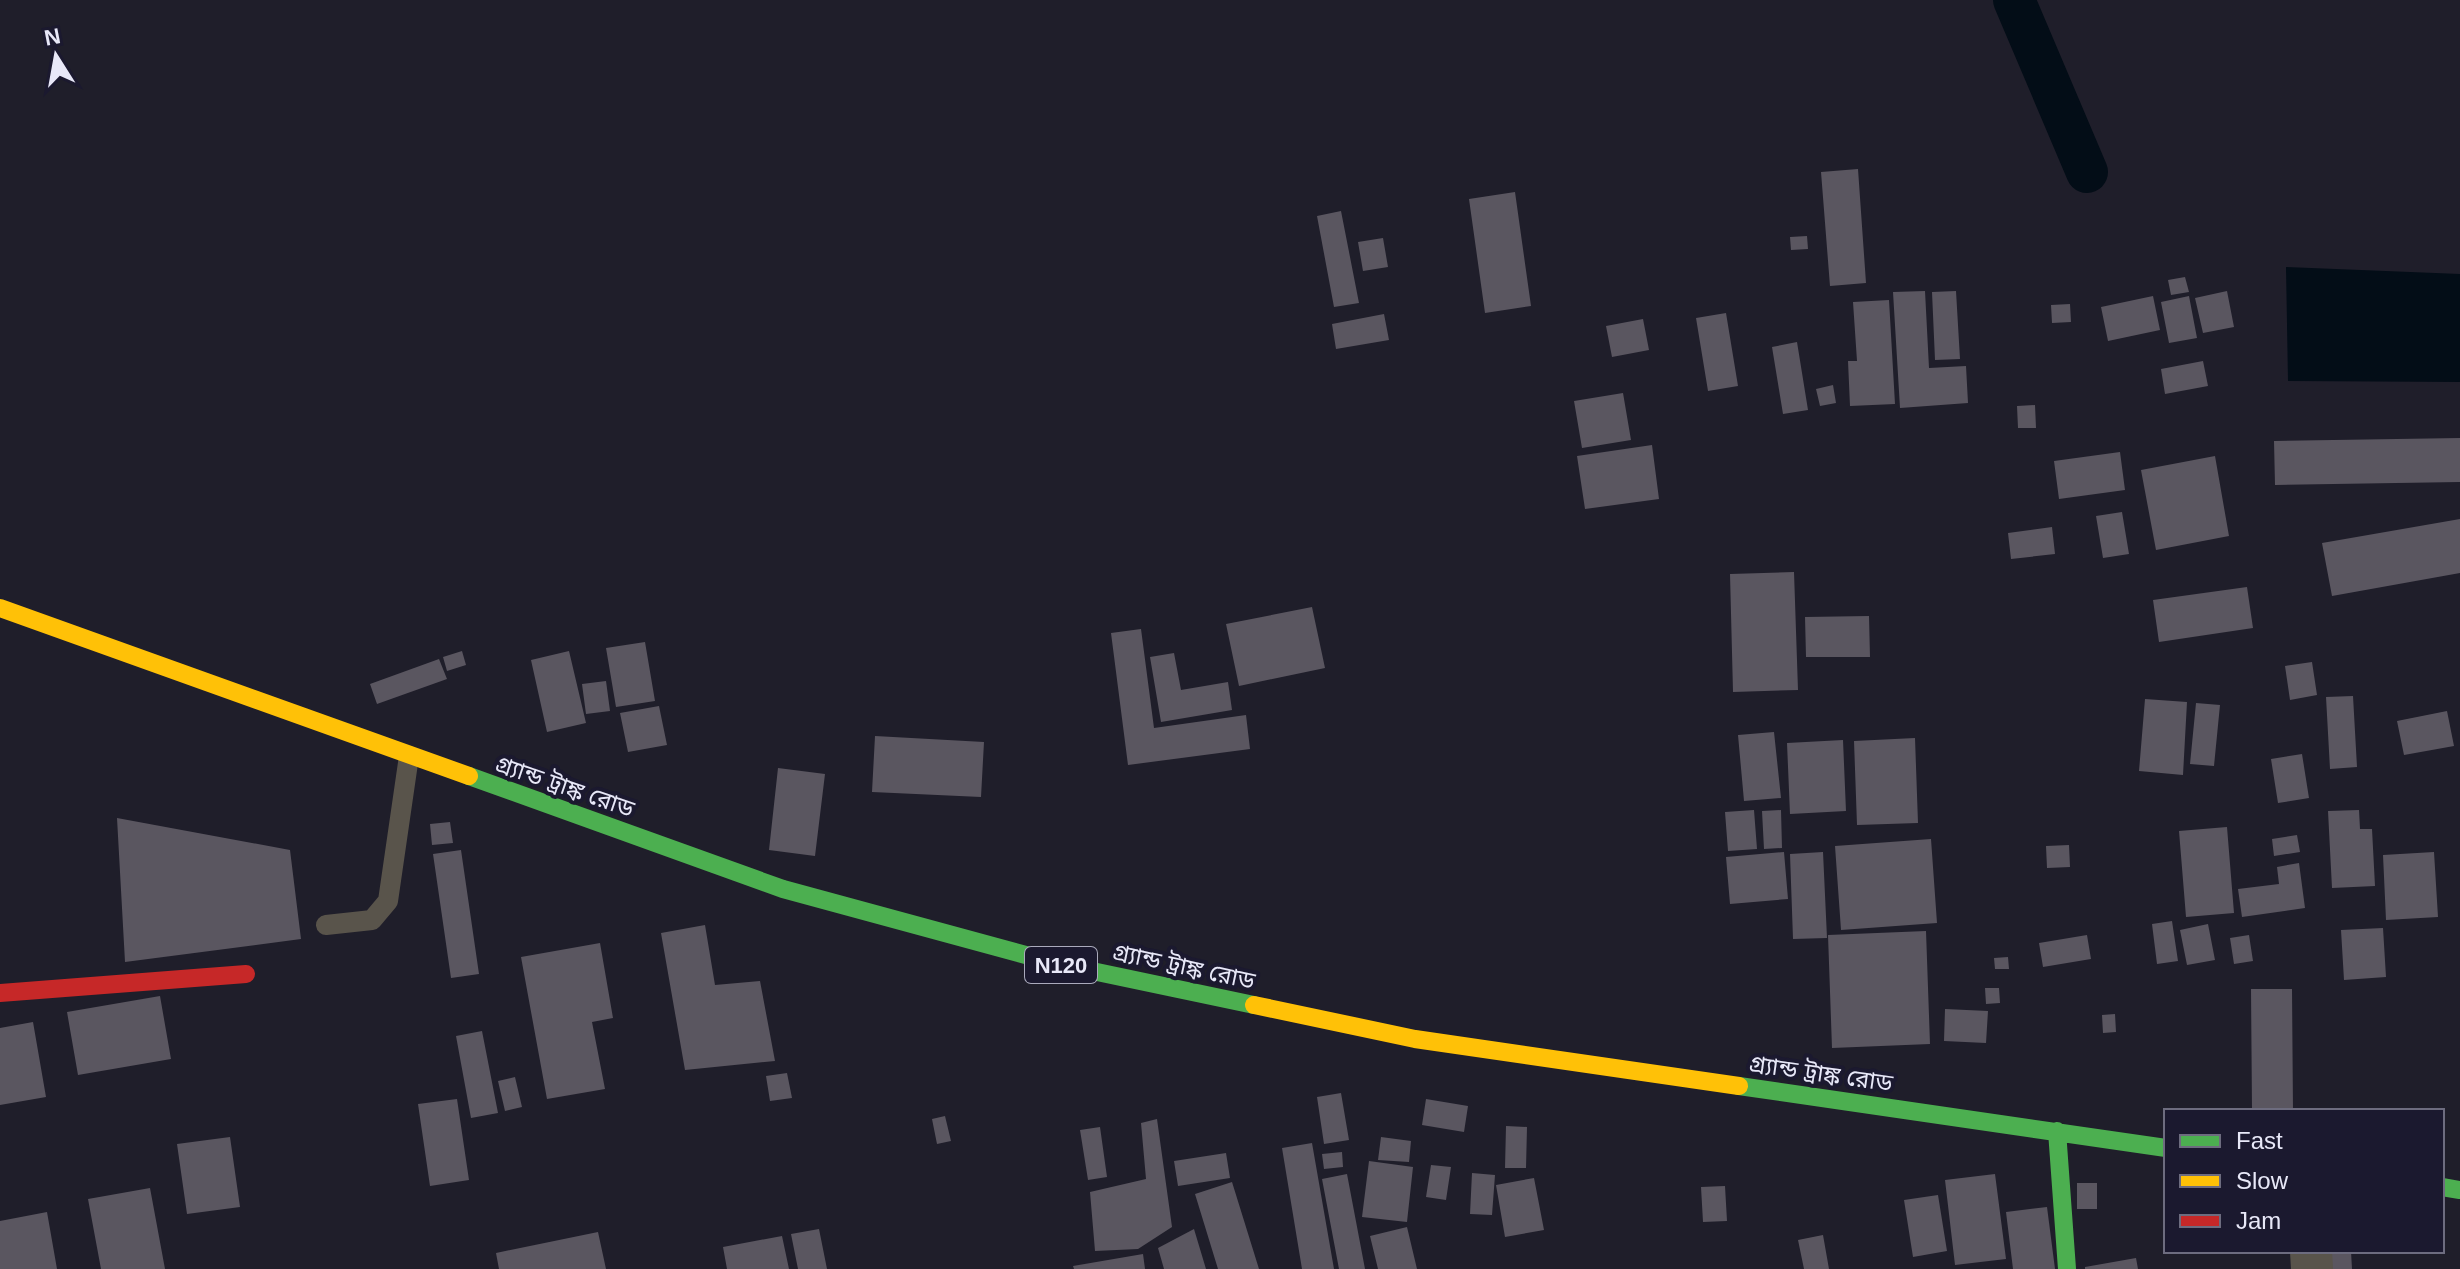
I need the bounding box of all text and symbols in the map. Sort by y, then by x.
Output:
north arrow [16,16,96,96]
text: N [42,23,62,51]
street label: গ্র্যান্ড ট্রাঙ্ক রোড [492,750,639,823]
street label: গ্র্যান্ড ট্রাঙ্ক রোড [1110,938,1258,994]
road number: N120 [1025,947,1097,983]
street label: গ্র্যান্ড ট্রাঙ্ক রোড [1747,1050,1895,1097]
legend [2164,1109,2444,1253]
text: Fast [2236,1127,2283,1154]
text: Slow [2236,1167,2289,1194]
text: Jam [2236,1207,2281,1234]

